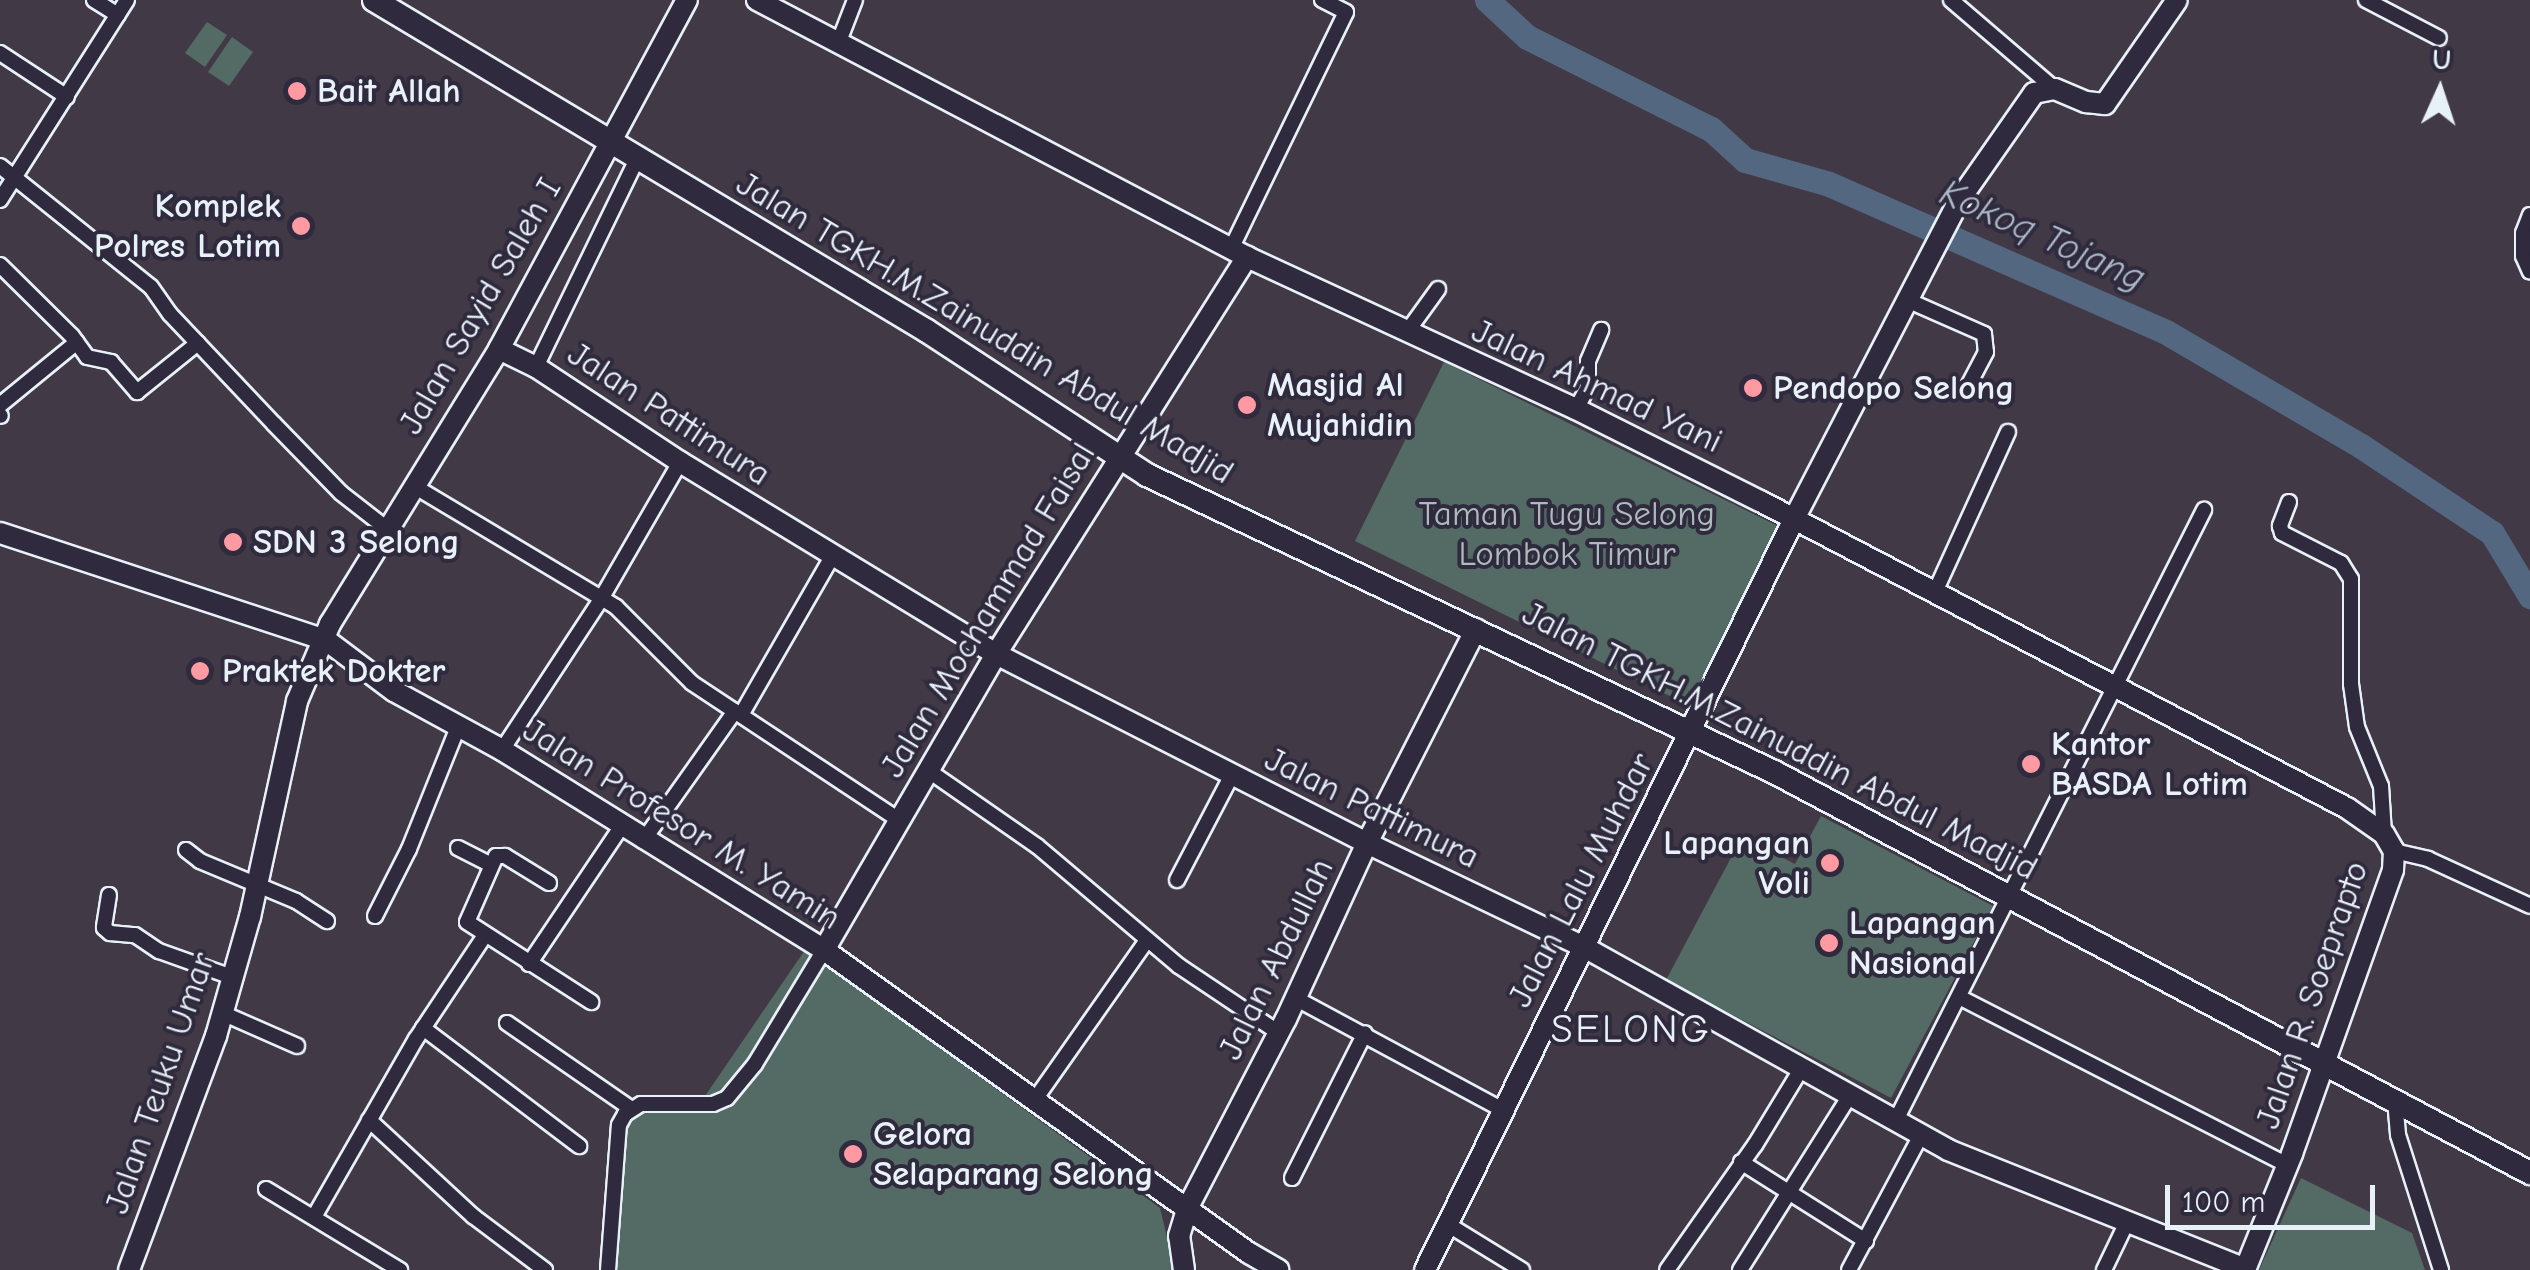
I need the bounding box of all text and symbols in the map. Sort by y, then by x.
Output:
north arrow [2390,40,2490,140]
text: U [2431,44,2452,77]
place label: Bait Allah [317,70,461,112]
marker: Bait Allah [286,80,308,102]
street label: Jalan TGKH.M.Zainuddin Abdul Madjid [729,163,1241,493]
street label: Jalan Sayid Saleh I [390,170,570,442]
water label: Kokoq Tojang [1932,171,2152,301]
place label: Komplek Polres Lotim [94,185,281,267]
marker: Komplek Polres Lotim [290,215,312,237]
street label: Jalan Ahmad Yani [1465,310,1729,462]
street label: Jalan Pattimura [560,333,778,495]
place label: Masjid Al Mujahidin [1267,364,1413,446]
place label: Pendopo Selong [1773,367,2015,409]
marker: Pendopo Selong [1742,377,1764,399]
marker: Masjid Al Mujahidin [1236,394,1258,416]
street label: Jalan Mochammad Faisal [871,435,1105,785]
park label: Taman Tugu Selong Lombok Timur [1419,493,1715,575]
place label: SDN 3 Selong [253,521,460,563]
marker: SDN 3 Selong [222,531,244,553]
street label: Jalan TGKH.M.Zainuddin Abdul Madjid [1515,592,2045,890]
place label: Praktek Dokter [222,650,445,692]
marker: Praktek Dokter [187,658,213,684]
street label: Jalan Profesor M. Yamin [515,709,849,939]
place label: Kantor BASDA Lotim [2051,723,2248,805]
street label: Jalan Pattimura [1258,738,1486,878]
street label: Jalan Lalu Muhdar [1499,746,1663,1014]
marker: Kantor BASDA Lotim [2020,753,2042,775]
place label: Lapangan Voli [1663,822,1810,904]
street label: Jalan Abdullah [1209,852,1343,1066]
marker: Lapangan Voli [1819,852,1841,874]
street label: Jalan R. Soeprapto [2247,856,2377,1134]
place label: Lapangan Nasional [1849,902,1996,984]
marker: Lapangan Nasional [1818,932,1840,954]
street label: Jalan Teuku Umar [96,947,224,1219]
district label: SELONG [1551,1005,1711,1053]
place label: Gelora Selaparang Selong [873,1113,1154,1195]
marker: Gelora Selaparang Selong [842,1143,864,1165]
scale bar [2170,1165,2380,1227]
text: 100 m [2182,1185,2265,1220]

